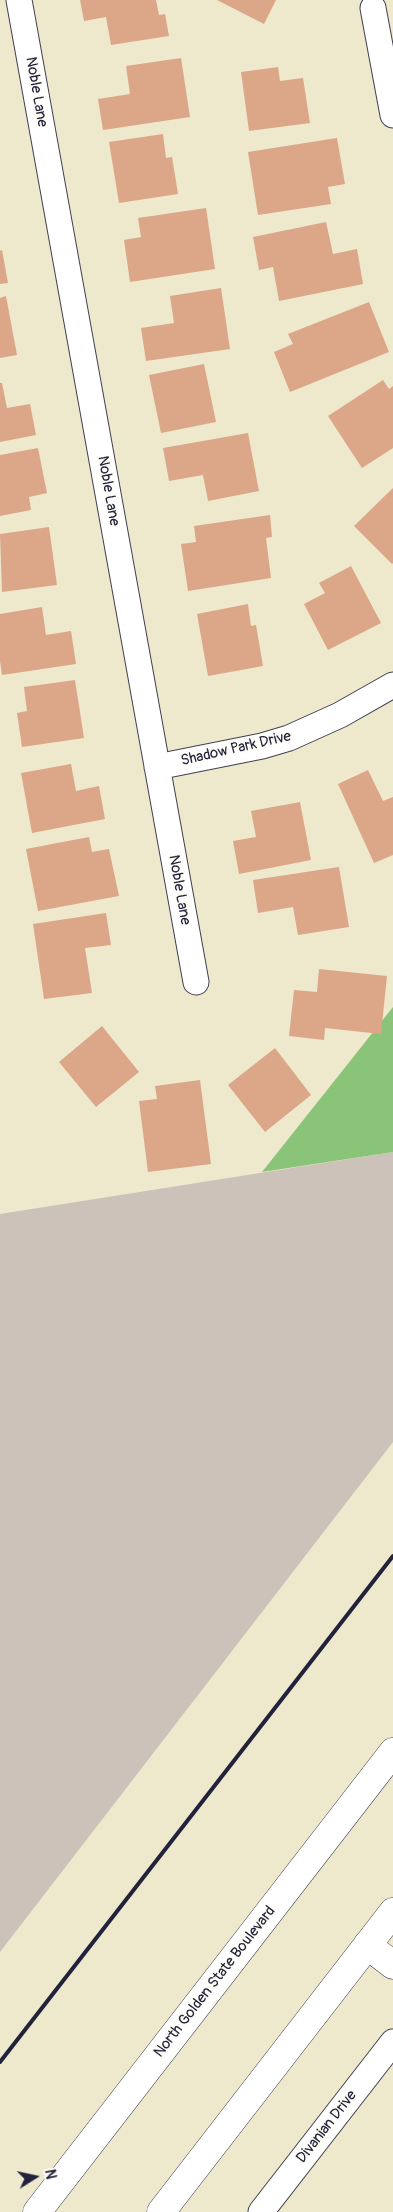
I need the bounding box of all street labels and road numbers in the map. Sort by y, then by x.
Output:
street label: Noble Lane [21,56,51,128]
street label: Noble Lane [93,455,123,527]
street label: Shadow Park Drive [179,728,293,770]
street label: Noble Lane [164,854,194,926]
street label: North Golden State Boulevard [150,1903,280,2061]
street label: Divanian Drive [293,2087,361,2167]

